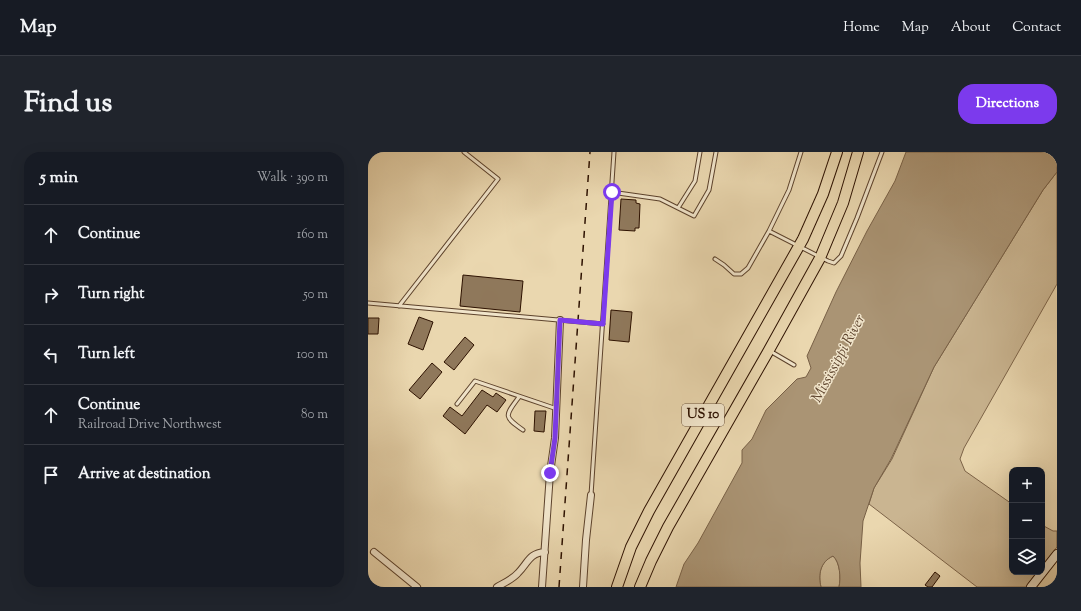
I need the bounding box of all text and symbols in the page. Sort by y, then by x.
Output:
text: Map [20,14,57,41]
text: Home [843,18,880,38]
text: Map [902,18,929,38]
text: About [951,18,990,38]
text: Contact [1012,18,1061,38]
text: Find us [24,84,112,124]
button: Directions [958,84,1057,124]
text: 5 min [40,166,78,190]
text: Walk · 390 m [257,169,328,187]
route start [603,183,621,201]
icon: ahead [40,224,62,246]
text: Continue [78,224,140,245]
text: 160 m [297,226,328,244]
icon: right [40,284,62,306]
text: Turn right [78,284,144,305]
text: 50 m [303,286,328,304]
water label: Mississippi River [807,311,871,407]
icon: left [40,344,62,366]
text: Turn left [78,344,135,365]
text: 100 m [296,346,328,364]
text: Continue [78,395,140,416]
icon: ahead [40,404,62,426]
road number: US 10 [682,404,724,426]
text: 80 m [301,406,328,424]
text: Railroad Drive Northwest [78,416,222,434]
icon: arrive [40,464,62,486]
text: Arrive at destination [78,464,211,485]
route end [541,464,559,482]
map controls [1009,467,1045,575]
button: + [1009,467,1045,503]
button: − [1009,503,1045,539]
button: layers [1009,539,1045,575]

